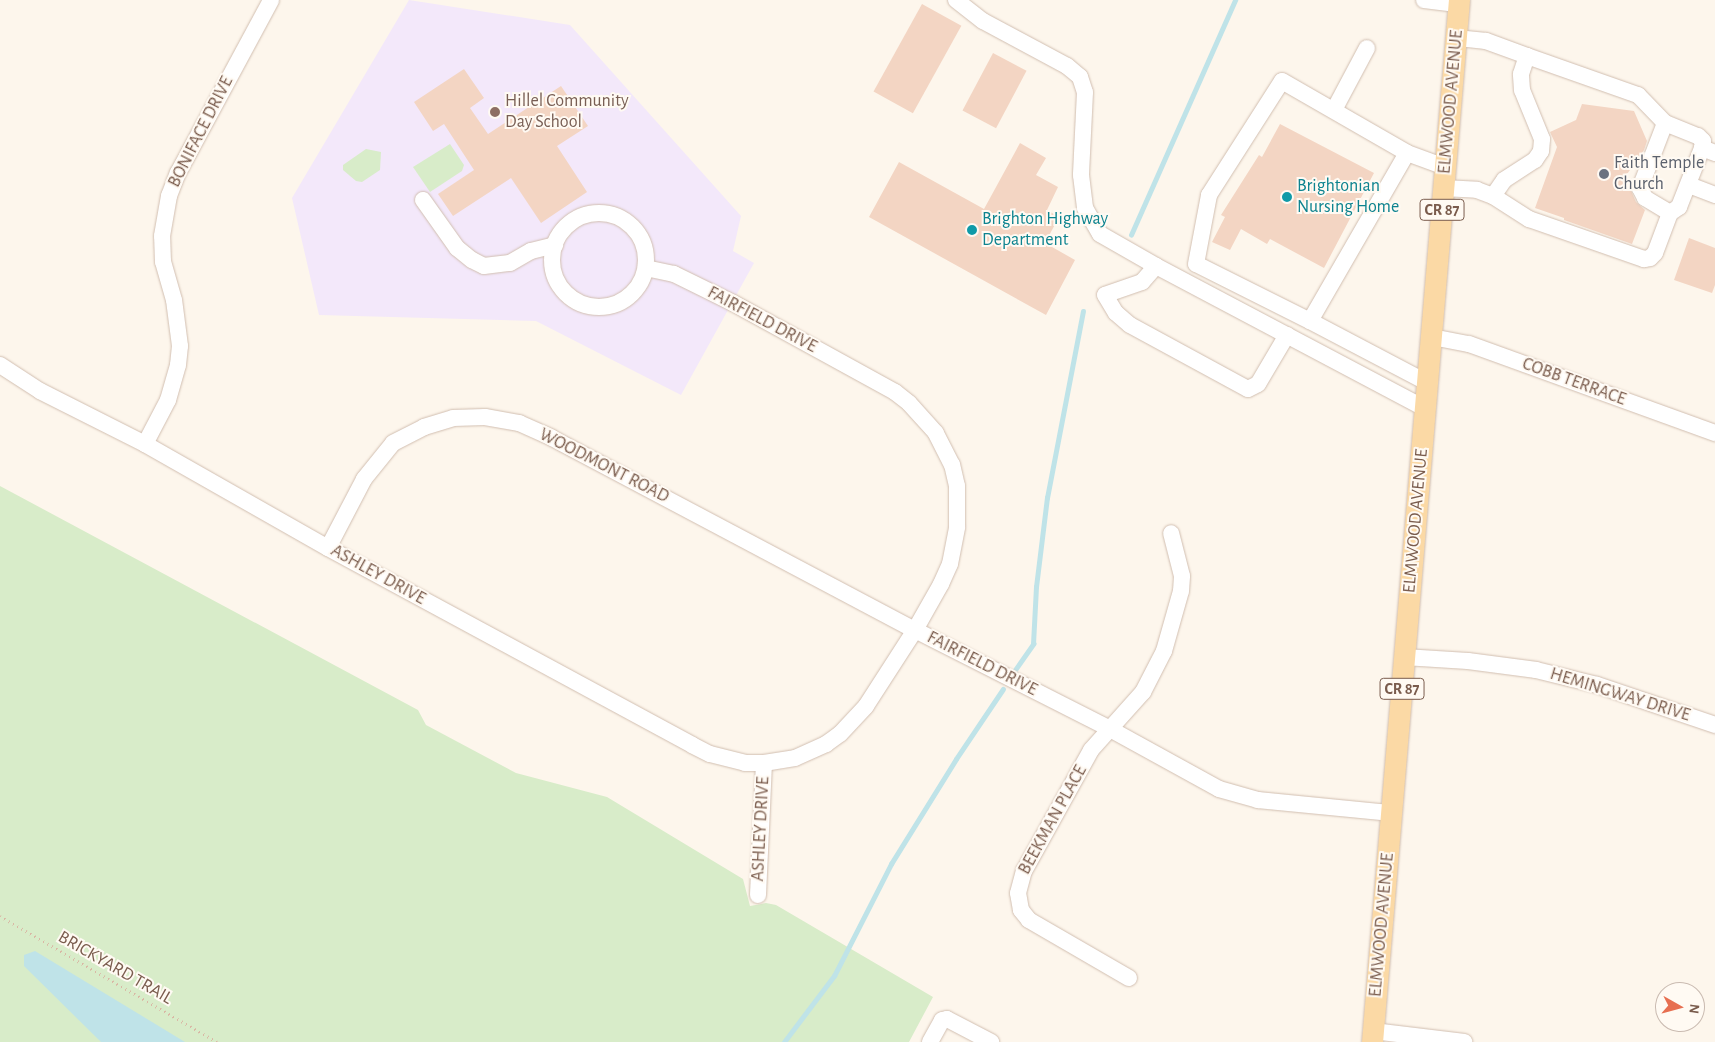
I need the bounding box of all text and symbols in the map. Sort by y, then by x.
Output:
street label: ELMWOOD AVENUE [1434,29,1468,175]
street label: BONIFACE DRIVE [164,73,238,191]
place label: Hillel Community Day School [505,91,629,134]
marker: Hillel Community Day School [489,106,501,118]
place label: Faith Temple Church [1614,153,1704,195]
marker: Faith Temple Church [1598,168,1610,180]
place label: Brightonian Nursing Home [1297,176,1399,218]
marker: Brightonian Nursing Home [1281,191,1293,203]
road number: CR 87 [1420,196,1464,224]
place label: Brighton Highway Department [982,209,1108,252]
marker: Brighton Highway Department [966,224,978,236]
street label: FAIRFIELD DRIVE [704,282,820,358]
street label: COBB TERRACE [1519,353,1629,411]
street label: WOODMONT ROAD [535,424,673,508]
street label: ELMWOOD AVENUE [1399,448,1433,594]
street label: ASHLEY DRIVE [327,540,429,610]
street label: FAIRFIELD DRIVE [923,627,1041,701]
street label: HEMINGWAY DRIVE [1547,663,1693,727]
road number: CR 87 [1380,676,1424,702]
street label: BEEKMAN PLACE [1014,762,1092,878]
street label: ASHLEY DRIVE [747,776,775,882]
street label: ELMWOOD AVENUE [1365,852,1399,998]
street label: BRICKYARD TRAIL [54,927,176,1009]
north arrow [1655,982,1705,1032]
text: N [1686,1003,1701,1014]

